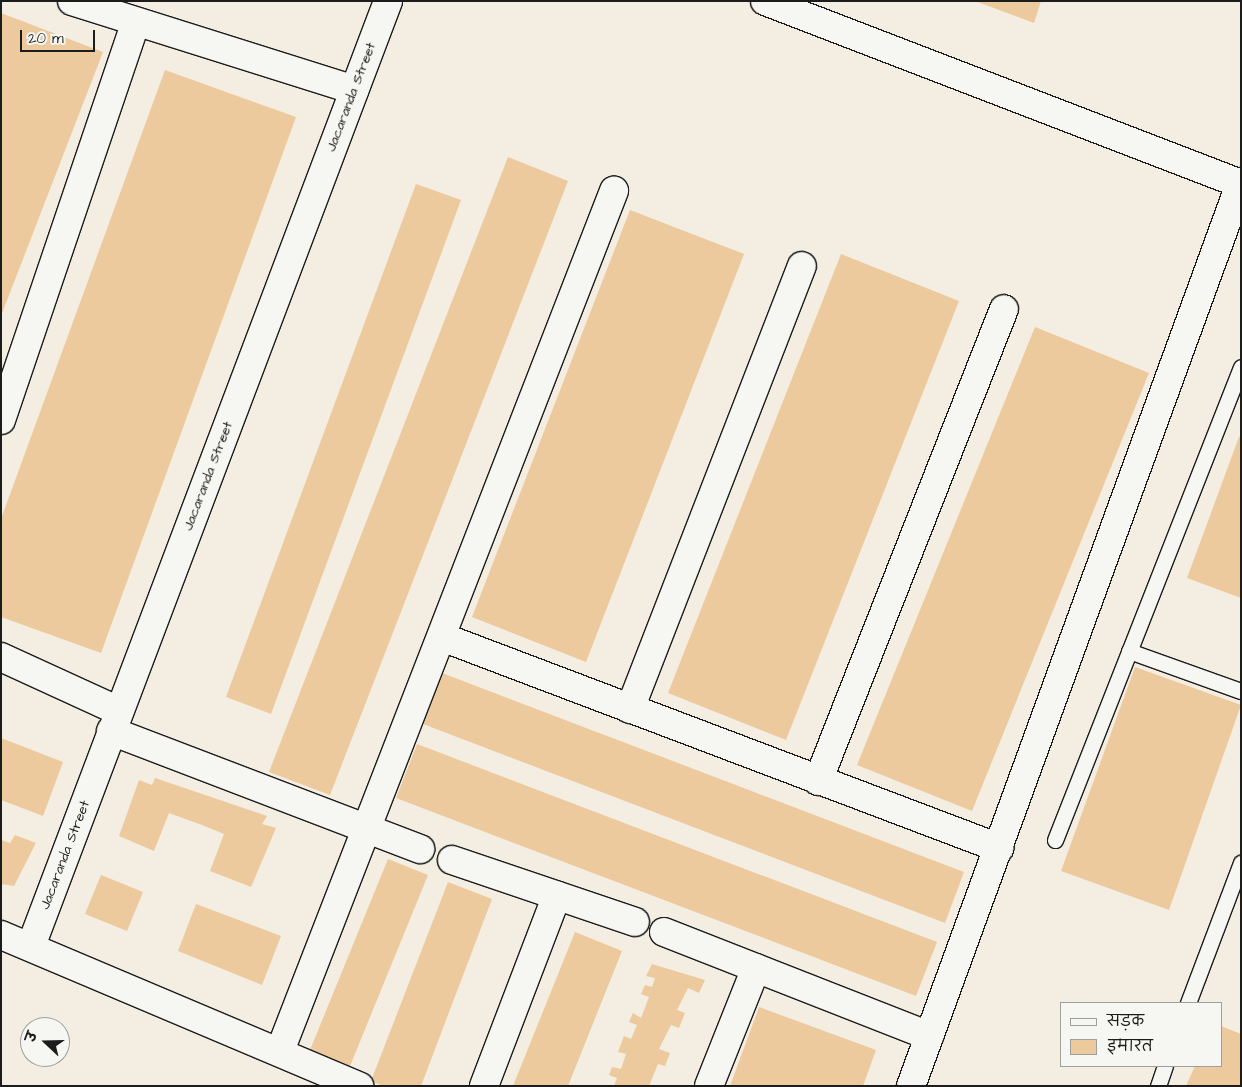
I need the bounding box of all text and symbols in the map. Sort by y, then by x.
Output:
scale bar [22,20,98,52]
text: 20 m [28,28,64,49]
street label: Jacaranda Street [322,40,380,154]
street label: Jacaranda Street [179,419,237,533]
street label: Jacaranda Street [36,798,94,912]
legend [1060,1002,1222,1067]
text: सड़क [1107,1011,1144,1032]
north arrow [20,1017,70,1067]
text: उ [21,1029,43,1045]
text: इमारत [1107,1036,1153,1057]

